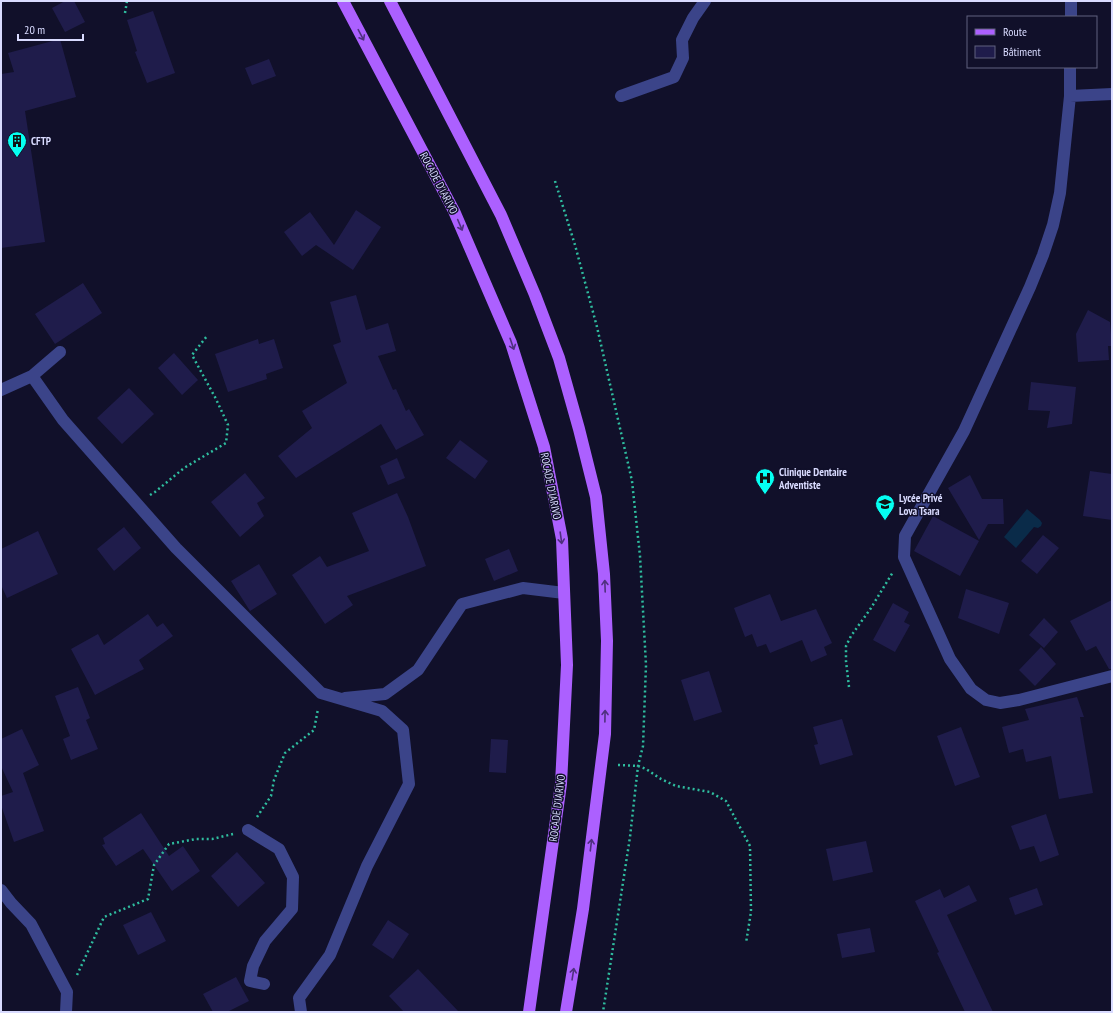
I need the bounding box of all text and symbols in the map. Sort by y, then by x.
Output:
scale bar [18,16,83,42]
legend [967,16,1097,68]
text: 20 m [24,22,45,37]
text: Route [1003,24,1027,39]
one-way arrow [358,29,365,41]
text: Bâtiment [1003,44,1041,59]
building icon: CFTP [6,130,28,158]
place label: CFTP [31,134,52,148]
street label: ROCADE D'IARIVO [417,150,461,216]
one-way arrow [457,218,465,230]
one-way arrow [508,338,516,350]
street label: ROCADE D'IARIVO [538,451,564,521]
place label: Clinique Dentaire Adventiste [778,465,847,492]
hospital icon: Clinique Dentaire Adventiste [754,467,776,495]
place label: Lycée Privé Lova Tsara [899,491,943,518]
school or university icon: Lycée Privé Lova Tsara [874,493,896,521]
one-way arrow [557,531,565,544]
one-way arrow [601,580,609,593]
one-way arrow [602,710,609,723]
street label: ROCADE D'IARIVO [546,774,568,842]
one-way arrow [587,839,595,852]
one-way arrow [569,967,577,980]

